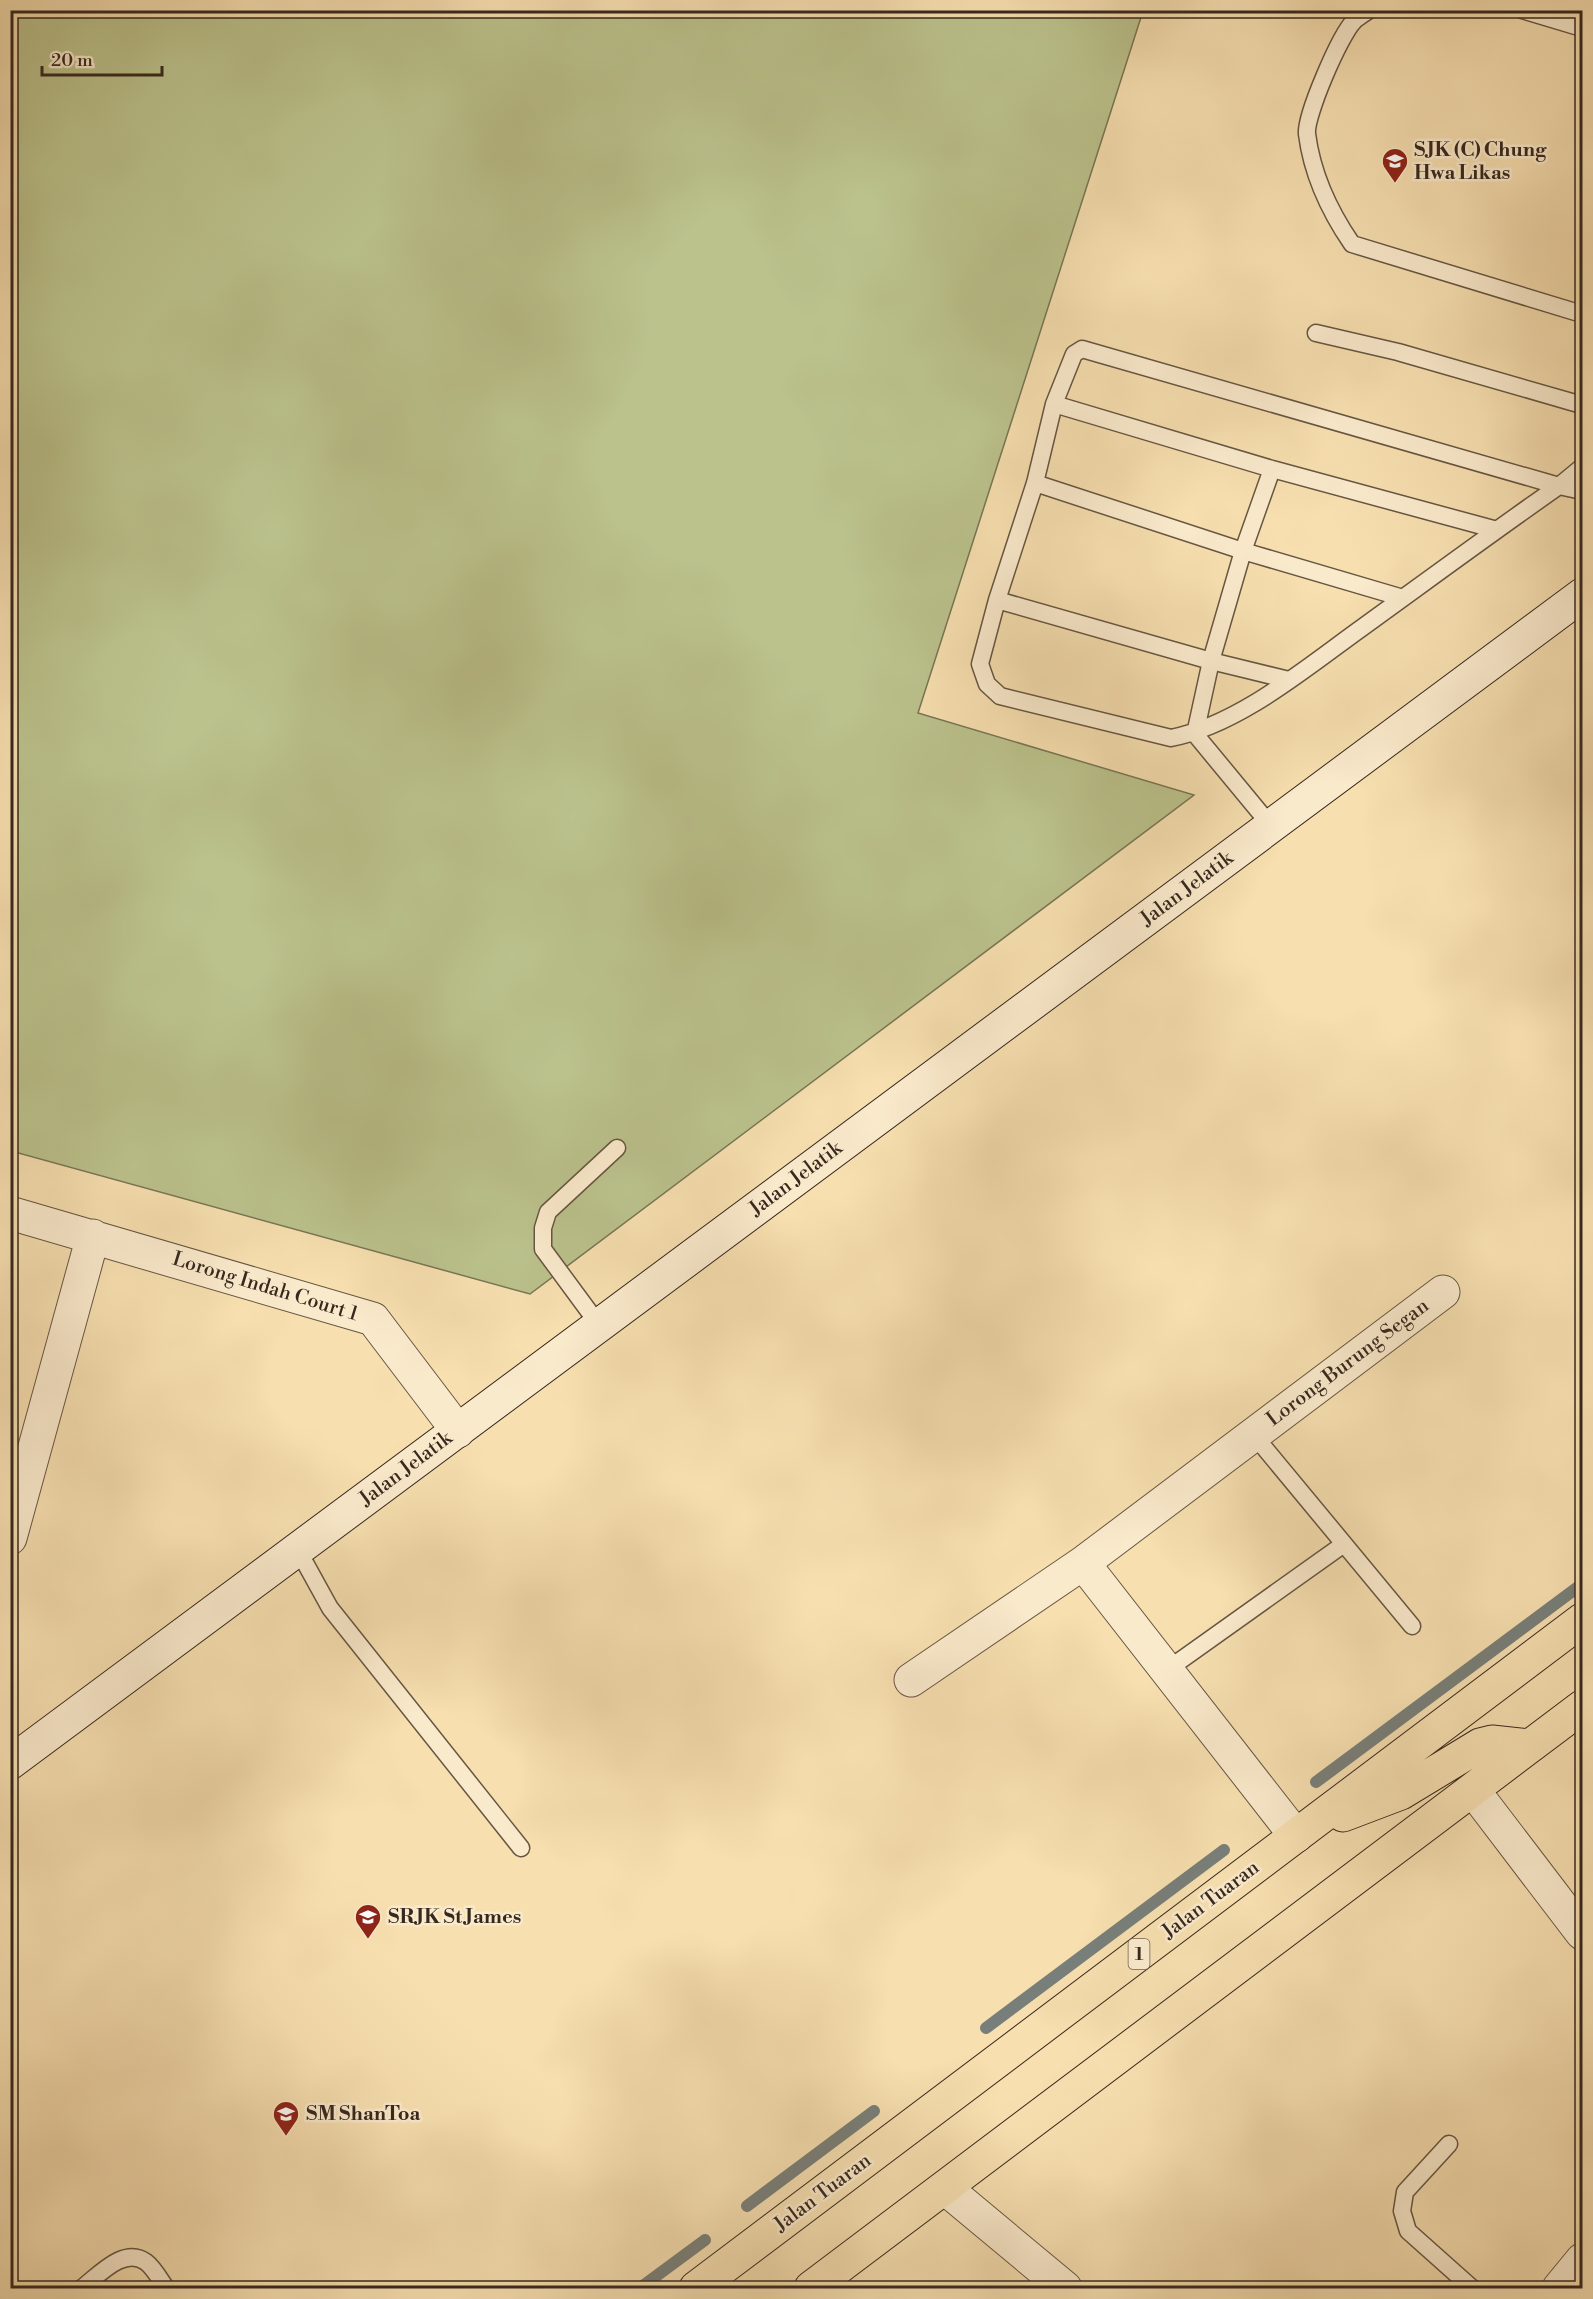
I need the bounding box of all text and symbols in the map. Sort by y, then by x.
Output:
scale bar [42,39,162,77]
text: 20 m [51,49,93,72]
place label: SJK (C) Chung Hwa Likas [1414,138,1547,186]
school or university icon: SJK (C) Chung Hwa Likas [1380,146,1410,184]
street label: Jalan Jelatik [1135,845,1239,933]
street label: Jalan Jelatik [744,1135,848,1223]
street label: Lorong Indah Court 1 [169,1247,361,1327]
street label: Lorong Burung Segan [1262,1294,1434,1432]
street label: Jalan Jelatik [354,1425,458,1513]
street label: Jalan Tuaran [1157,1855,1265,1945]
school or university icon: SRJK St James [353,1902,383,1940]
place label: SRJK St James [388,1905,521,1930]
road number: 1 [1128,1939,1150,1969]
school or university icon: SM ShanToa [271,2099,301,2137]
place label: SM ShanToa [306,2102,421,2127]
street label: Jalan Tuaran [769,2148,877,2238]

